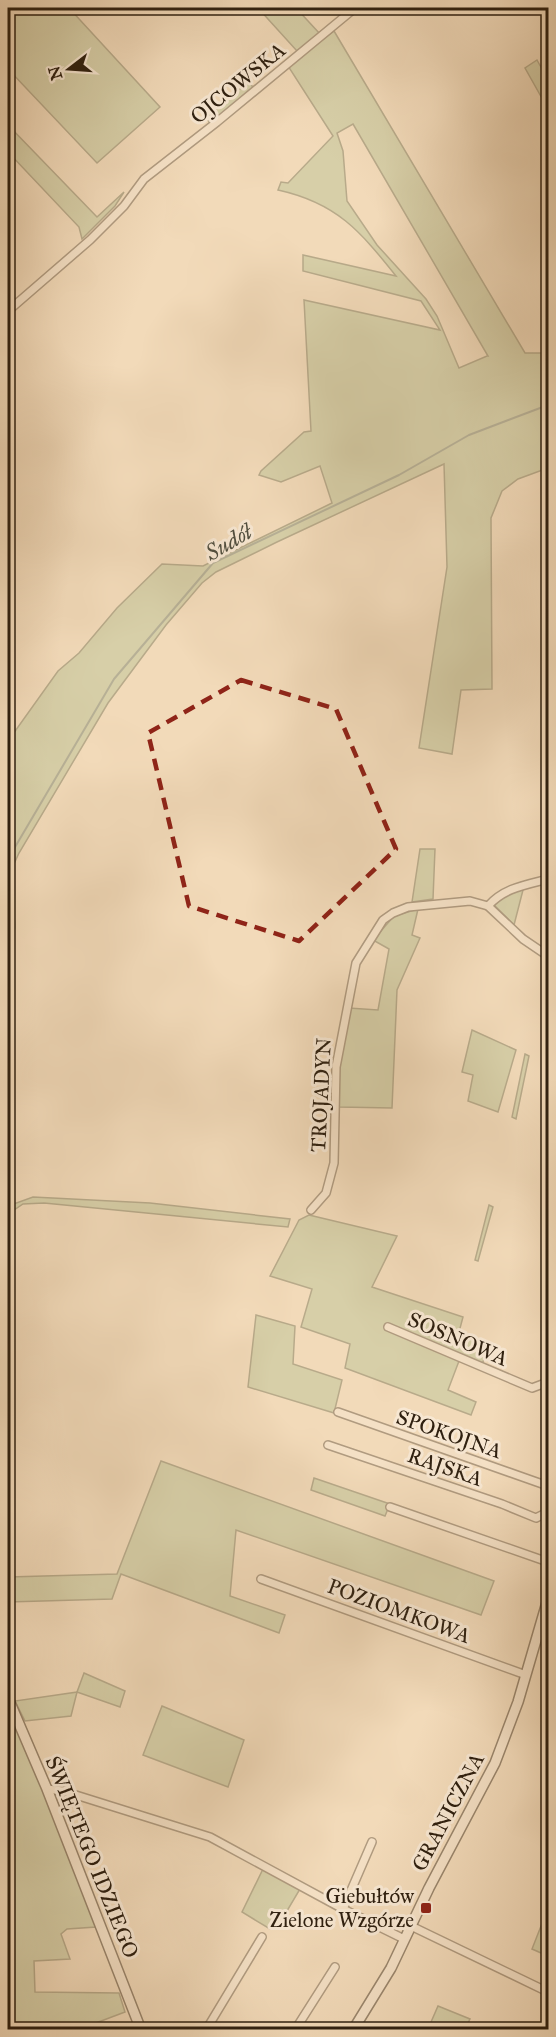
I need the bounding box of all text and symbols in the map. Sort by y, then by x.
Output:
street label: OJCOWSKA [185,37,291,129]
north arrow [39,39,99,99]
text: N [44,64,66,83]
water label: Sudół [199,517,258,567]
street label: TROJADYN [305,1037,337,1153]
street label: SOSNOWA [404,1306,512,1372]
street label: SPOKOJNA [393,1404,505,1464]
street label: RAJSKA [404,1442,486,1492]
street label: POZIOMKOWA [324,1573,474,1649]
street label: GRANICZNA [406,1748,490,1876]
street label: ŚWIĘTEGO IDZIEGO [40,1752,145,1962]
place label: Giebułtów Zielone Wzgórze [270,1883,414,1933]
marker: Giebułtów Zielone Wzgórze [419,1901,433,1915]

